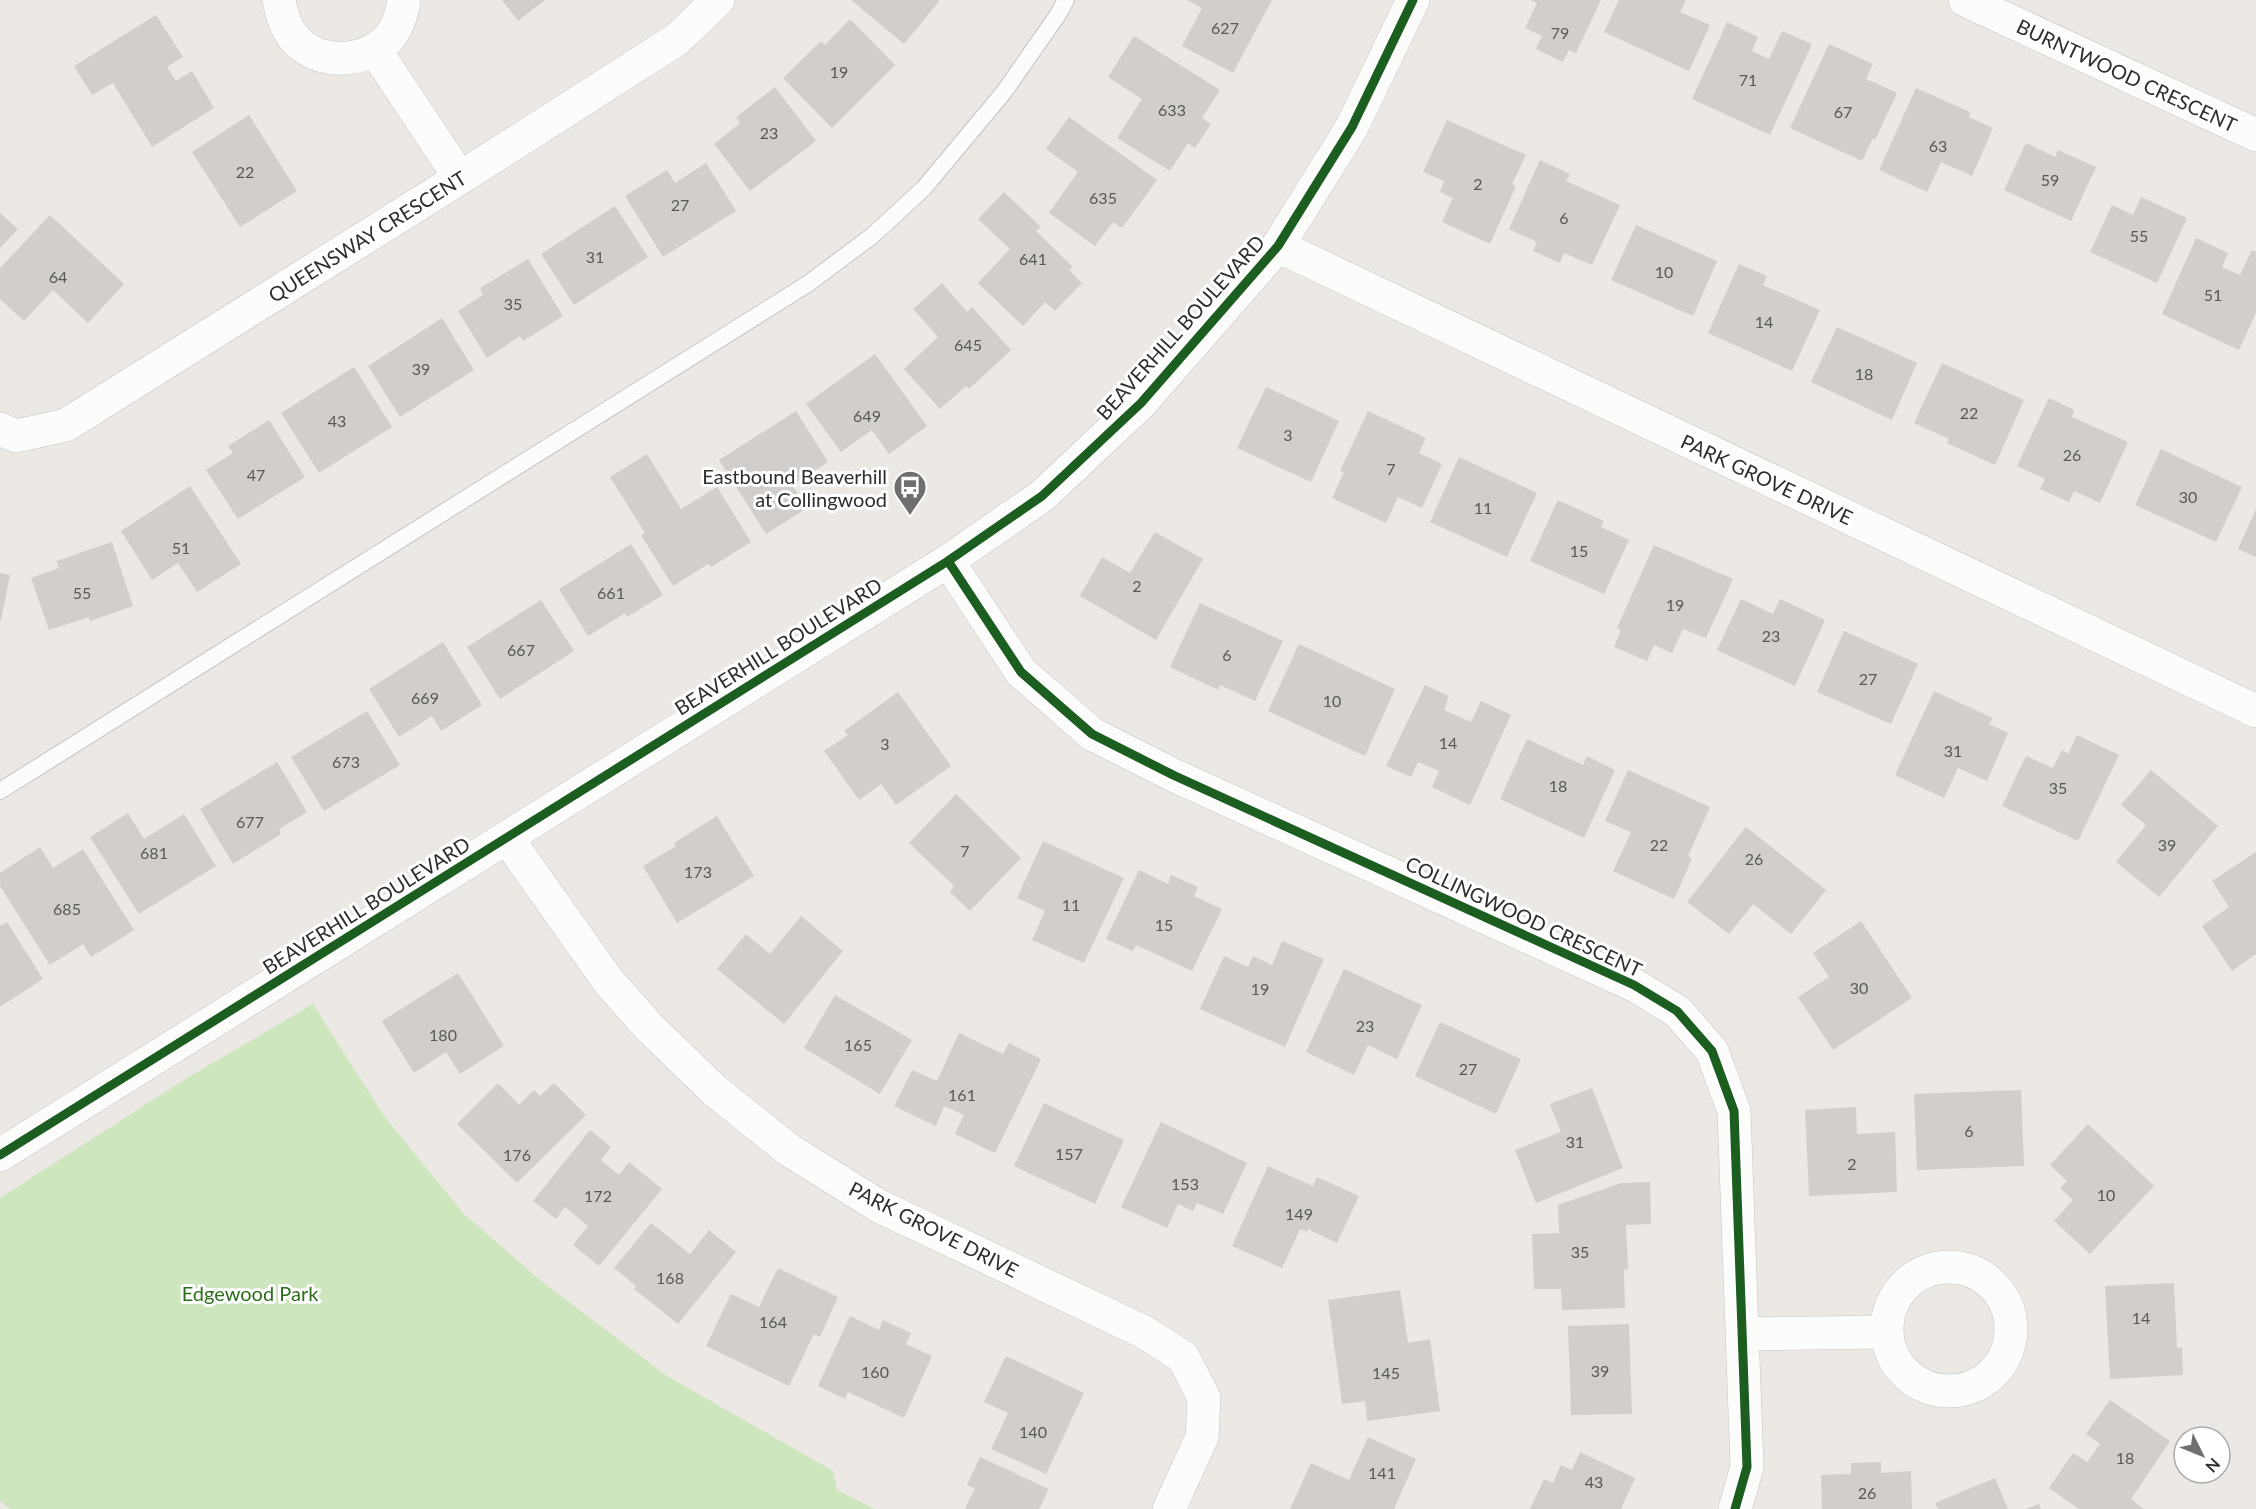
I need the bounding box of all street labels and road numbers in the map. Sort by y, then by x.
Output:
street label: BURNTWOOD CRESCENT [2013,13,2241,137]
street label: QUEENSWAY CRESCENT [264,165,471,307]
street label: BEAVERHILL BOULEVARD [1091,230,1269,424]
street label: PARK GROVE DRIVE [1677,429,1857,529]
street label: BEAVERHILL BOULEVARD [670,572,886,720]
street label: BEAVERHILL BOULEVARD [258,831,474,979]
street label: COLLINGWOOD CRESCENT [1402,851,1646,982]
street label: PARK GROVE DRIVE [845,1176,1023,1282]

